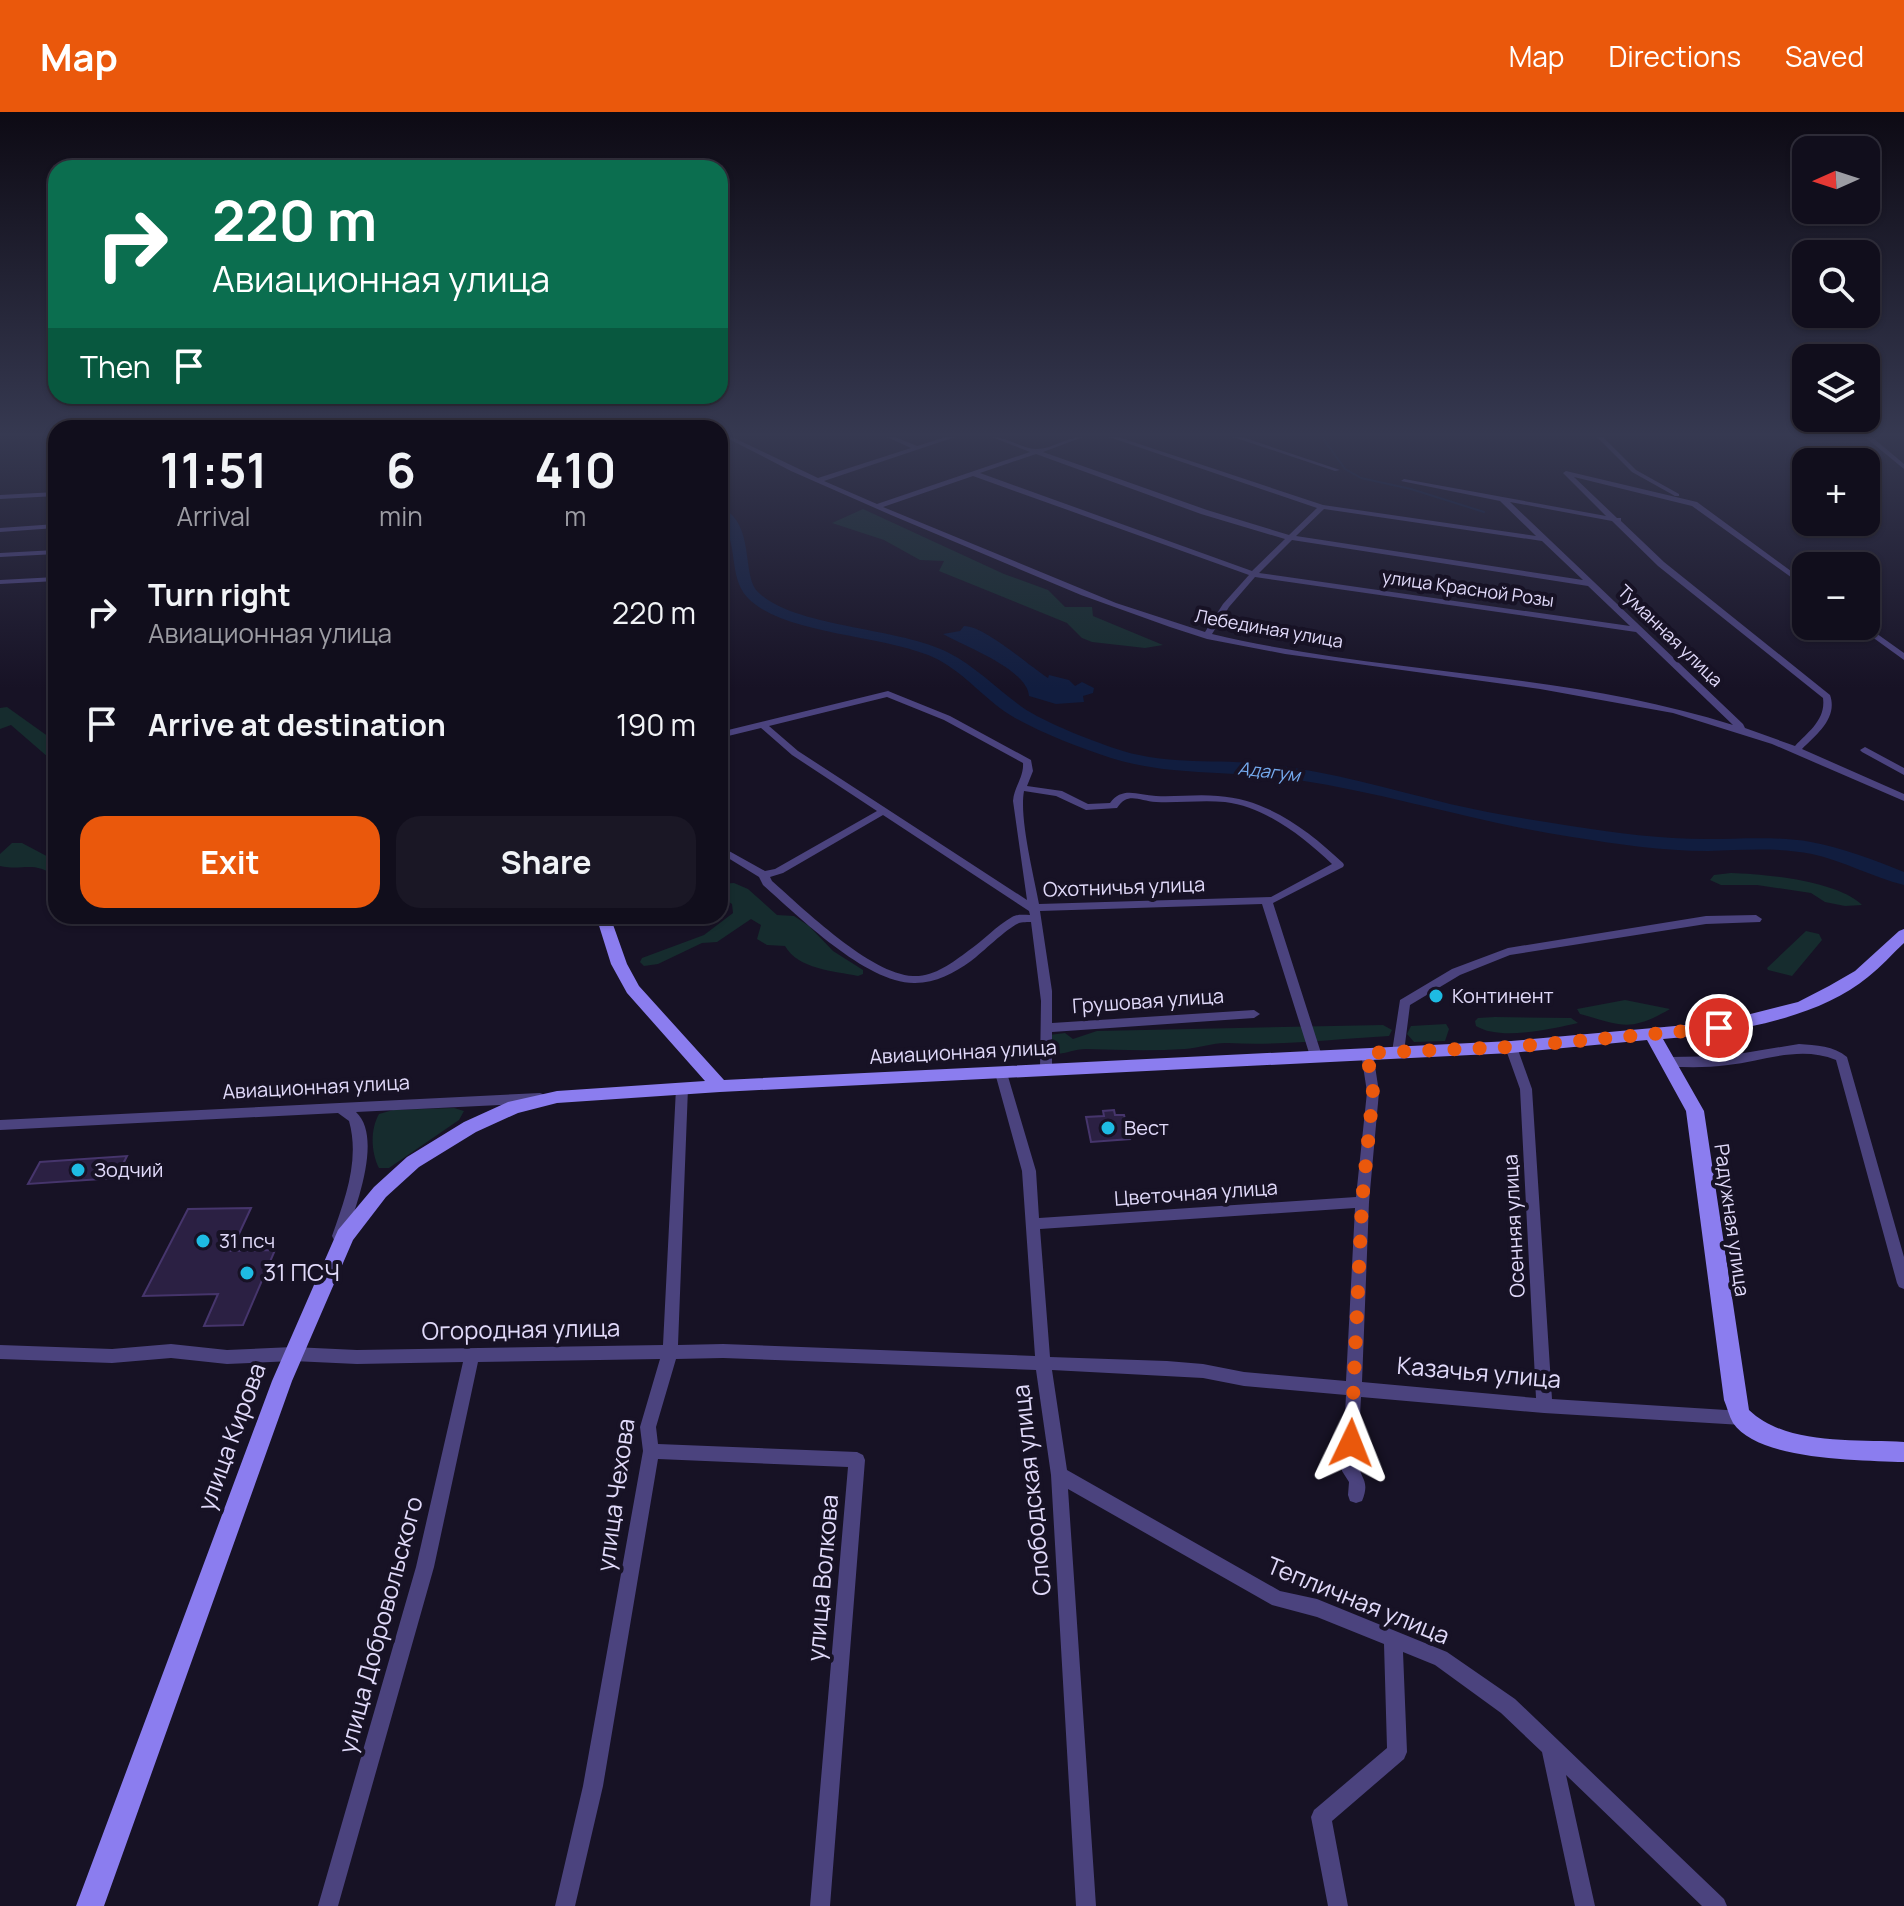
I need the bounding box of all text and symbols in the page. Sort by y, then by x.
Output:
text: Map [40,30,118,82]
text: Map [1509,37,1564,75]
text: Directions [1608,37,1741,75]
text: Saved [1785,37,1864,75]
north arrow [1792,136,1880,224]
map controls [1792,136,1880,640]
text: 220 m [212,181,377,258]
icon: right [80,192,184,296]
button: search [1792,240,1880,328]
text: Авиационная улица [212,254,550,303]
icon: arrive [167,344,211,388]
button: layers [1792,344,1880,432]
text: Then [80,346,151,387]
text: 11:51 [160,437,267,502]
text: 6 [386,437,416,502]
text: 410 [534,437,616,502]
button: + [1792,448,1880,536]
text: Arrival [176,498,251,534]
text: min [379,498,423,534]
text: m [564,498,586,534]
button: − [1792,552,1880,640]
street label: улица Красной Розы [1381,564,1556,612]
text: Turn right [148,574,291,615]
street label: Туманная улица [1613,579,1728,692]
icon: right [80,590,124,634]
text: 220 m [612,592,696,633]
street label: Лебединая улица [1193,603,1345,653]
text: Авиационная улица [148,615,392,651]
icon: arrive [80,702,124,746]
text: Arrive at destination [148,704,446,745]
text: 190 m [616,704,696,745]
water label: Адагум [1237,755,1303,787]
button: Exit [80,816,380,908]
button: Share [396,816,696,908]
street label: Охотничья улица [1042,870,1206,903]
street label: Грушовая улица [1071,982,1225,1019]
place label: Континент [1452,982,1554,1009]
marker: Континент [1427,987,1445,1005]
pin [1685,994,1753,1062]
icon: arrive [1697,1006,1741,1050]
street label: Авиационная улица [869,1033,1057,1070]
street label: Авиационная улица [222,1068,410,1105]
place label: Вест [1124,1114,1169,1141]
marker: Вест [1099,1119,1117,1137]
street label: Радужная улица [1708,1142,1757,1298]
street label: Осенняя улица [1496,1154,1531,1298]
place label: Зодчий [94,1156,163,1183]
marker: Зодчий [69,1161,87,1179]
street label: Цветочная улица [1113,1173,1279,1212]
place label: 31 псч [219,1227,275,1254]
marker: 31 псч [194,1232,212,1250]
place label: 31 ПСЧ [263,1255,340,1288]
marker: 31 ПСЧ [238,1264,256,1282]
street label: Огородная улица [421,1310,621,1347]
street label: Казачья улица [1396,1348,1563,1395]
street label: улица Кирова [189,1358,273,1515]
street label: Слободская улица [1003,1383,1058,1597]
position arrow [1309,1401,1393,1485]
street label: улица Чехова [587,1416,642,1573]
street label: улица Добровольского [329,1492,430,1757]
street label: улица Волкова [798,1493,845,1663]
street label: Тепличная улица [1262,1548,1455,1651]

